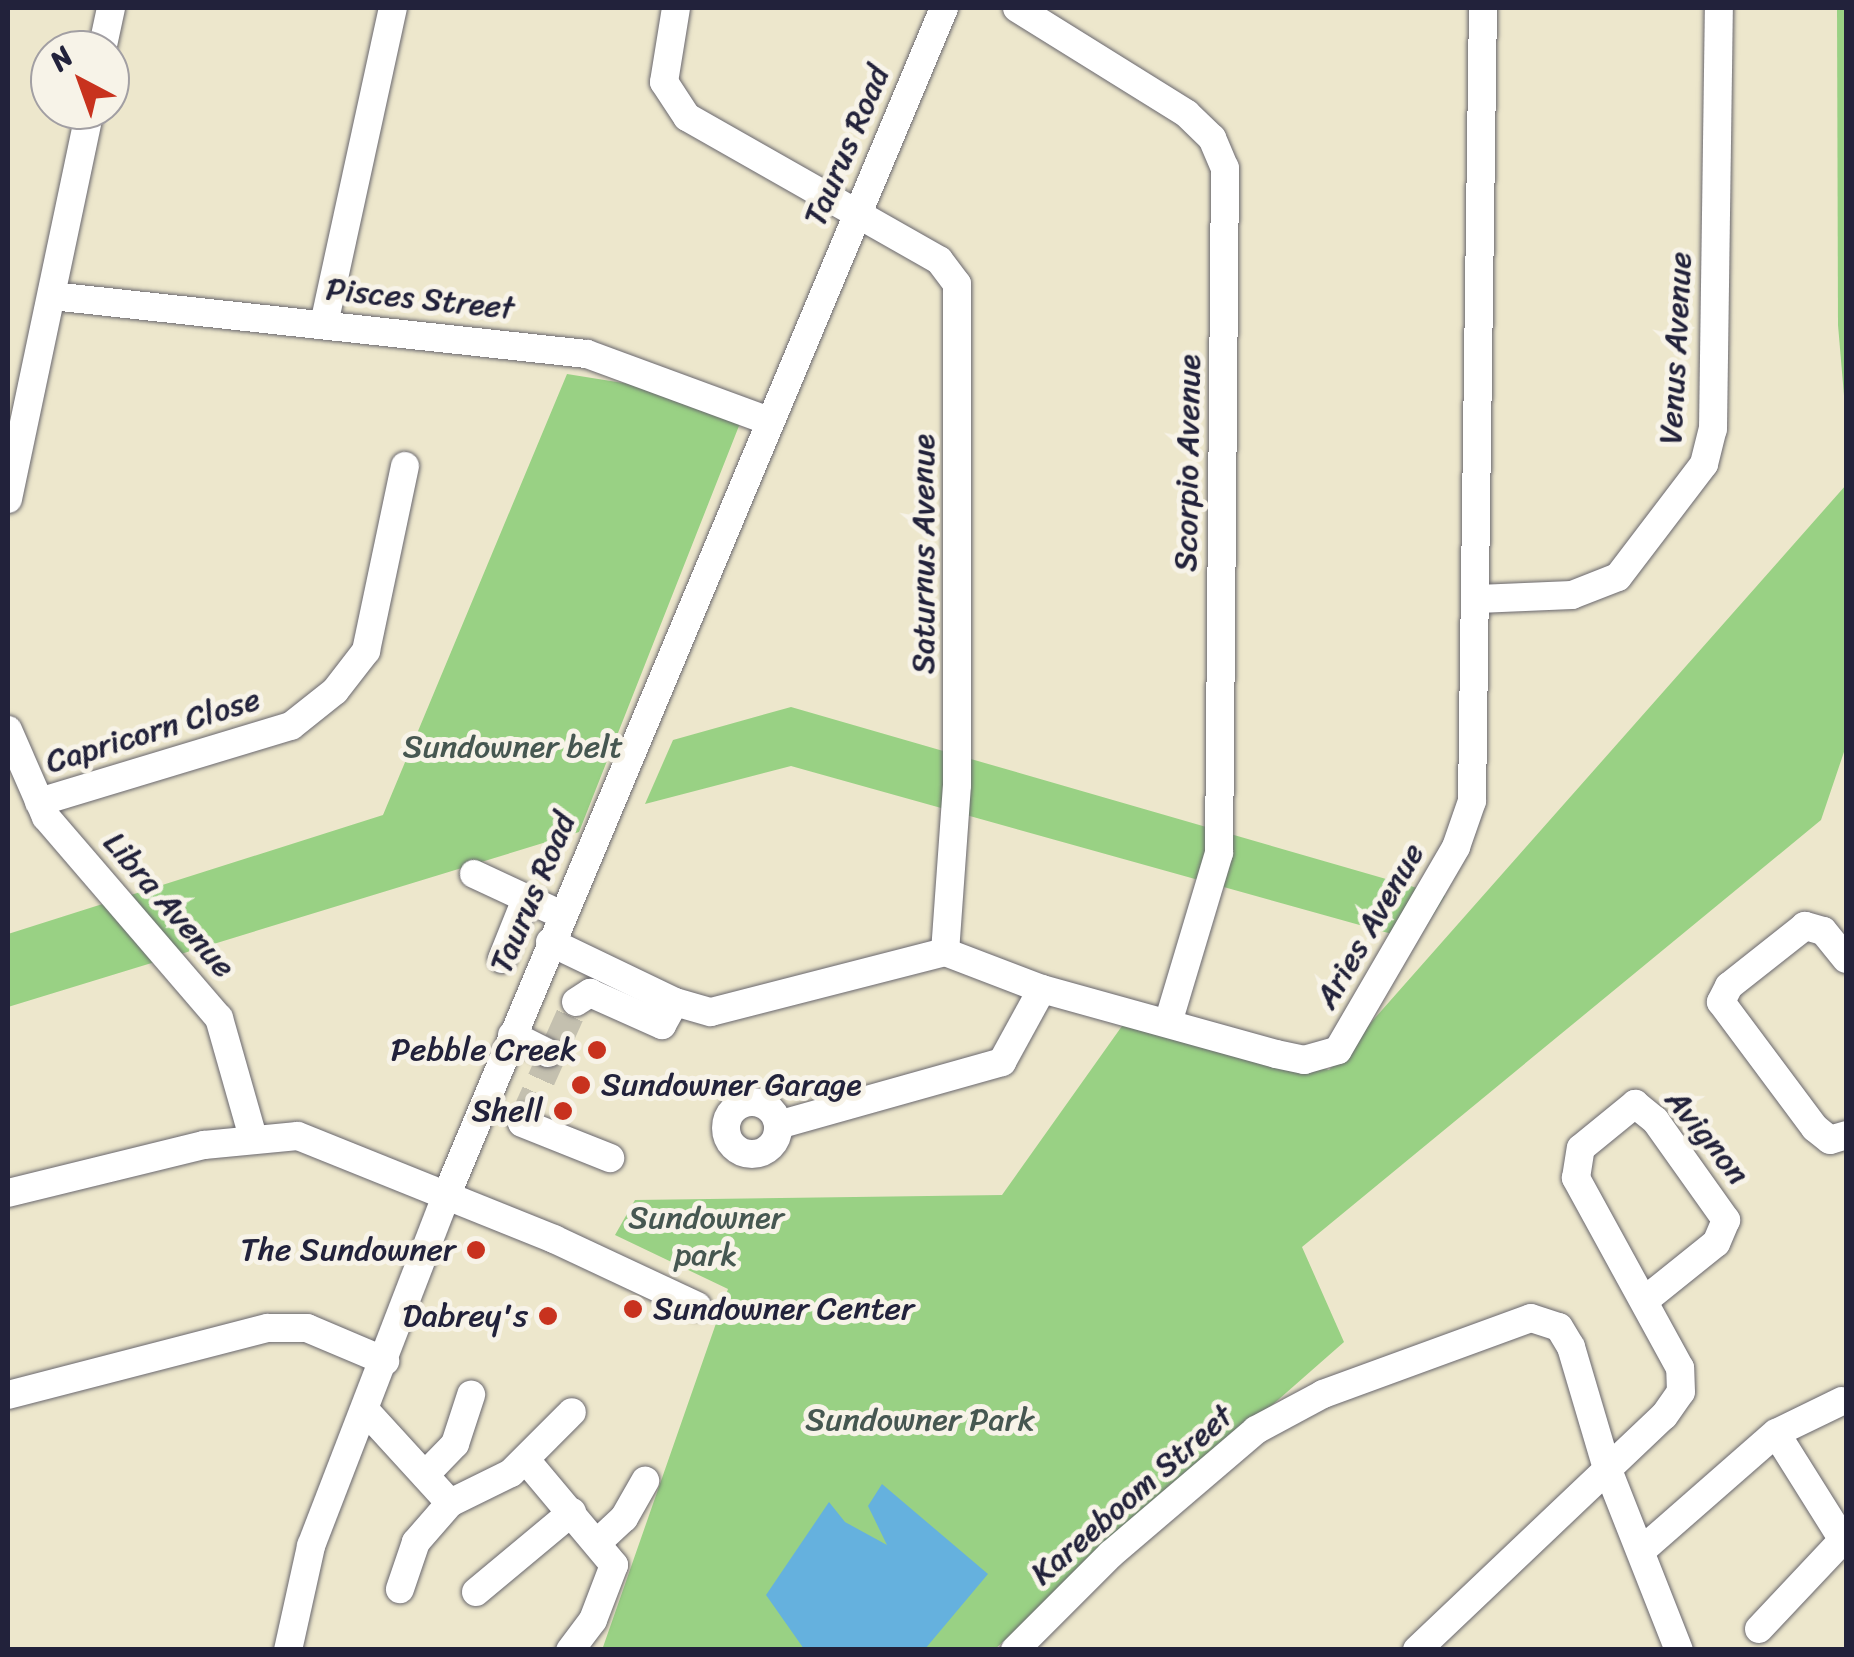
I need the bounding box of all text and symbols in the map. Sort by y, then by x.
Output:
north arrow [30,30,130,130]
text: N [38,34,85,83]
street label: Taurus Road [796,60,898,232]
street label: Venus Avenue [1652,251,1700,445]
street label: Pisces Street [324,270,516,328]
street label: Scorpio Avenue [1167,354,1209,572]
street label: Saturnus Avenue [905,434,943,674]
street label: Capricorn Close [41,680,265,782]
park label: Sundowner belt [403,728,623,766]
street label: Taurus Road [482,807,584,979]
street label: Libra Avenue [95,824,243,986]
street label: Aries Avenue [1307,836,1433,1016]
place label: Pebble Creek [390,1031,577,1069]
marker: Pebble Creek [586,1039,608,1061]
place label: Sundowner Garage [601,1066,862,1104]
marker: Sundowner Garage [570,1074,592,1096]
street label: Avignon [1657,1081,1757,1193]
place label: Shell [471,1092,543,1130]
marker: Shell [552,1100,574,1122]
park label: Sundowner park [628,1200,784,1275]
place label: The Sundowner [241,1231,456,1269]
marker: The Sundowner [465,1239,487,1261]
place label: Sundowner Center [653,1290,914,1328]
place label: Dabrey's [403,1297,528,1335]
marker: Sundowner Center [622,1298,644,1320]
marker: Dabrey's [537,1305,559,1327]
street label: Kareeboom Street [1023,1397,1241,1593]
park label: Sundowner Park [805,1401,1035,1439]

